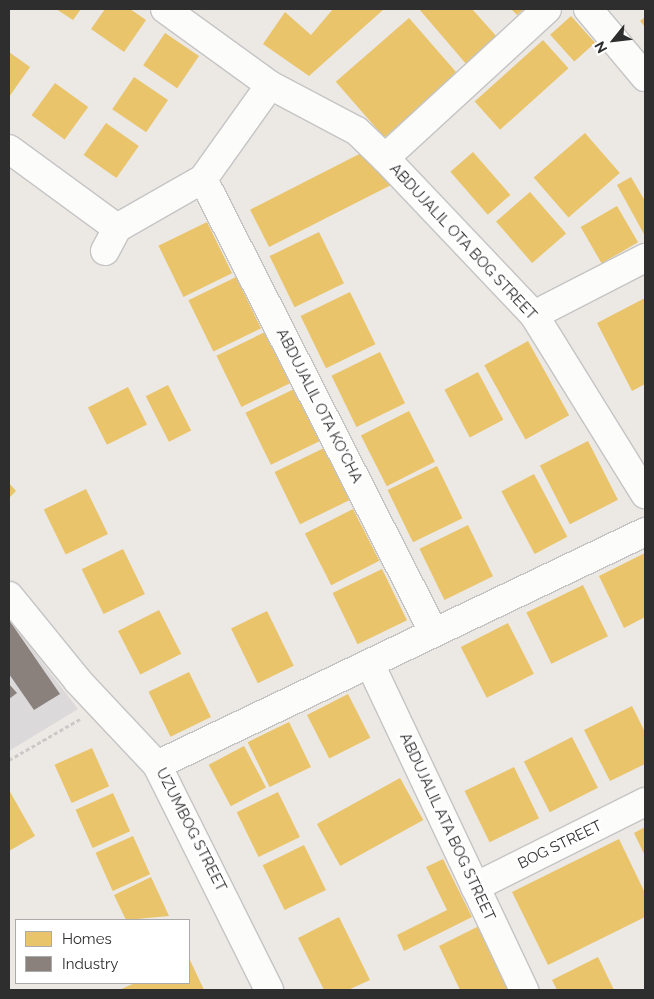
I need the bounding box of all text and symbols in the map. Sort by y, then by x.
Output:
north arrow [589,15,639,65]
text: N [591,39,610,56]
street label: ABDUJALIL OTA BOG STREET [385,160,541,324]
street label: ABDUJALIL OTA KO'CHA [272,325,366,487]
street label: ABDUJALIL ATA BOG STREET [395,730,499,924]
street label: UZUMBOG STREET [152,765,230,895]
street label: BOG STREET [515,817,605,873]
legend [15,919,190,984]
text: Homes [62,930,112,948]
text: Industry [62,955,118,973]

